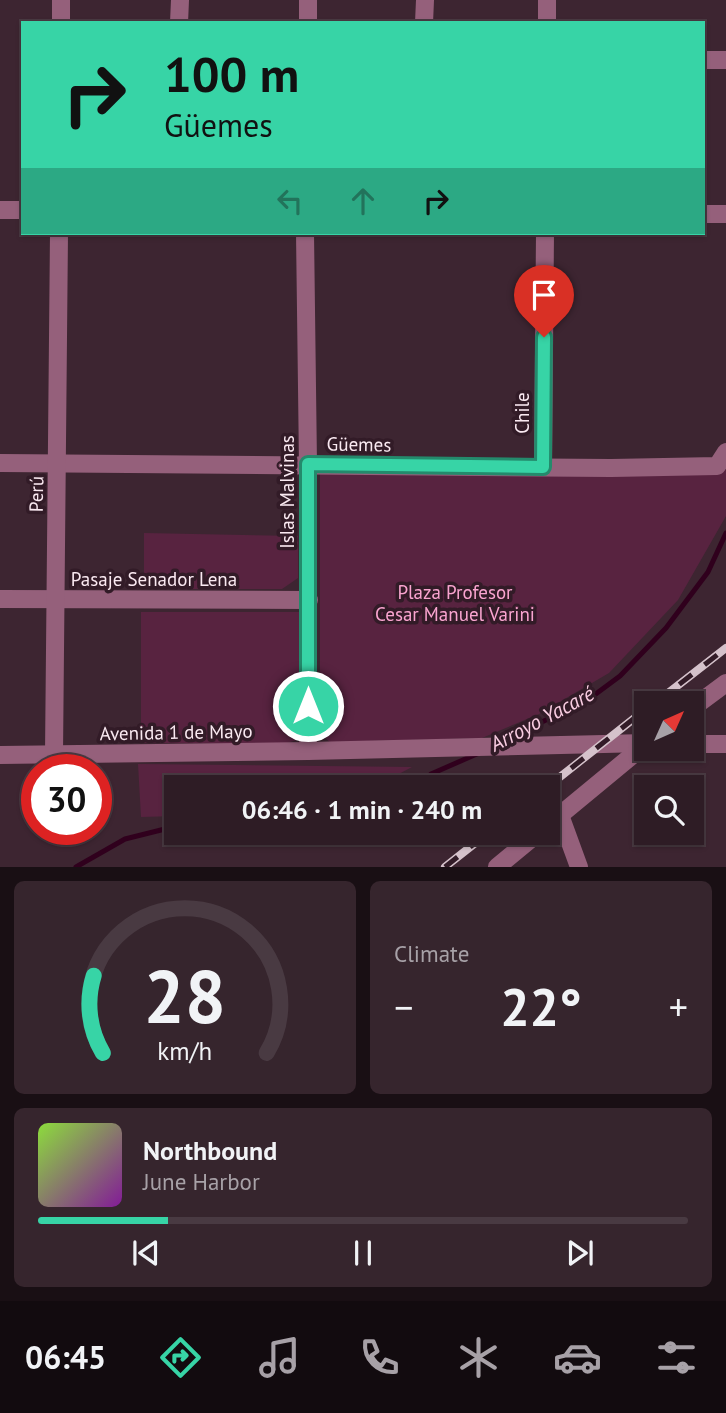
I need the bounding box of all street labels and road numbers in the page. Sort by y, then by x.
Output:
street label: Chile [510,392,534,434]
street label: Güemes [326,431,392,457]
street label: Islas Malvinas [275,435,299,549]
street label: Perú [24,476,48,512]
street label: Pasaje Senador Lena [71,567,237,591]
street label: Avenida 1 de Mayo [99,719,253,745]

